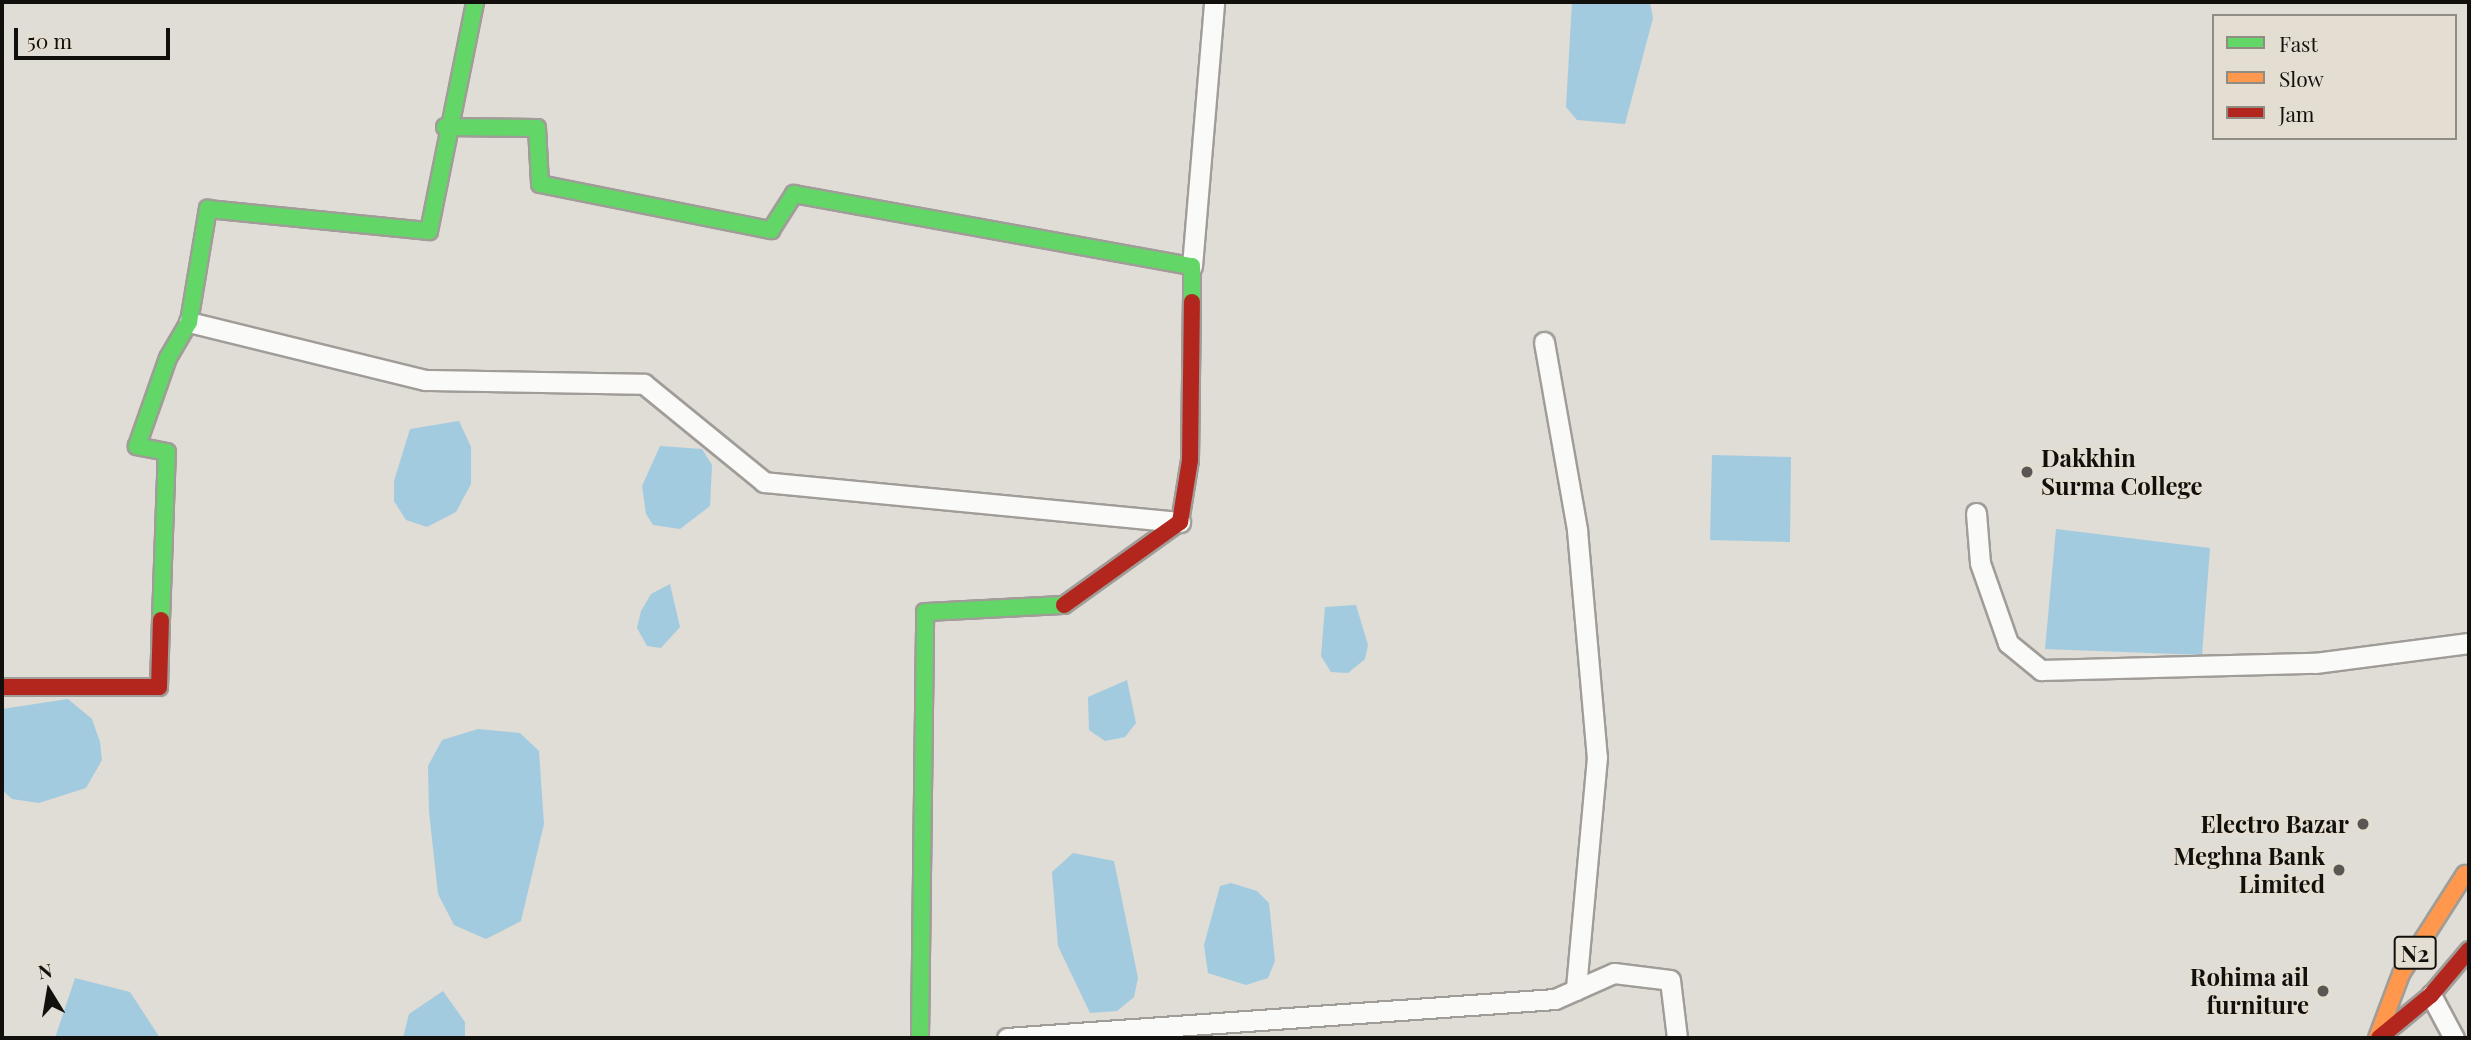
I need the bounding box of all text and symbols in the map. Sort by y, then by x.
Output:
scale bar [18,14,173,58]
legend [2212,14,2457,140]
text: 50 m [27,26,72,54]
text: Fast [2279,29,2318,57]
text: Slow [2279,64,2324,92]
text: Jam [2279,99,2315,127]
place label: Dakkhin Surma College [2041,444,2203,500]
marker: Dakkhin Surma College [2019,464,2035,480]
place label: Electro Bazar [2201,810,2349,838]
marker: Electro Bazar [2355,816,2371,832]
place label: Meghna Bank Limited [2173,842,2325,898]
marker: Meghna Bank Limited [2331,862,2347,878]
road number: N2 [2392,934,2438,972]
north arrow [14,956,84,1026]
text: N [36,956,54,984]
place label: Rohima ail furniture [2190,963,2309,1019]
marker: Rohima ail furniture [2315,983,2331,999]

